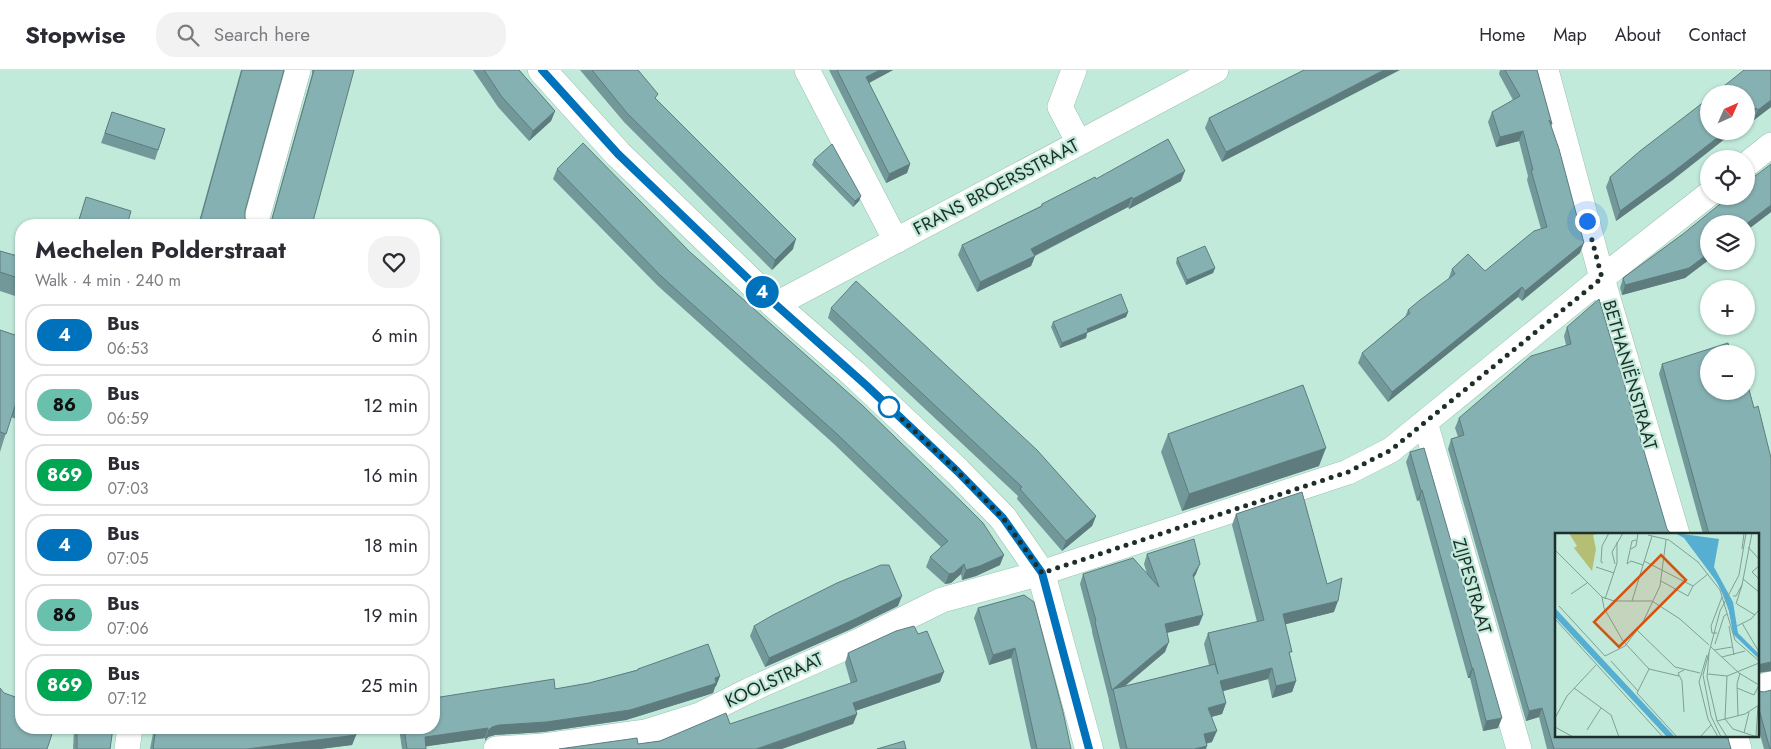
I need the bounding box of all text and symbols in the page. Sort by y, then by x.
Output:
search box [156,12,506,57]
text: Stopwise [25,17,126,52]
icon: search [174,21,202,49]
text: Search here [214,21,310,48]
text: Home [1479,22,1525,48]
text: Map [1553,22,1587,48]
text: About [1615,22,1660,48]
text: Contact [1688,22,1746,48]
north arrow [1700,85,1755,140]
map controls [1700,85,1755,400]
street label: FRANS BROERSSTRAAT [909,132,1084,242]
button: locate [1700,150,1755,205]
your location [1575,209,1600,234]
button: layers [1700,215,1755,270]
text: Mechelen Polderstraat [35,232,286,267]
button: heart [368,236,420,288]
text: Walk · 4 min · 240 m [35,269,181,292]
line badge: 4 [746,276,778,308]
text: 4 [756,279,768,305]
button: + [1700,280,1755,335]
street label: BETHANIËNSTRAAT [1596,297,1664,454]
text: Bus [107,310,139,337]
text: 4 [58,322,71,348]
text: 6 min [372,322,418,349]
text: 06:53 [107,337,148,360]
button: − [1700,345,1755,400]
text: Bus [107,380,139,407]
text: 86 [53,392,76,418]
text: 12 min [363,392,418,419]
unlabelled marker [878,396,900,418]
text: 06:59 [107,407,149,430]
text: Bus [107,450,140,477]
text: 869 [47,462,82,488]
text: 16 min [363,462,418,489]
text: 07:03 [107,477,149,500]
text: Bus [107,520,139,547]
text: 4 [58,532,71,558]
text: 18 min [364,532,418,559]
inset map [1555,533,1758,736]
street label: ZIJPESTRAAT [1446,535,1498,637]
text: 07:05 [107,547,148,570]
text: Bus [107,590,139,617]
text: 86 [53,602,76,628]
text: 19 min [363,602,418,629]
text: 07:06 [107,617,149,640]
street label: KOOLSTRAAT [721,646,828,714]
text: Bus [107,660,140,687]
text: 869 [47,672,82,698]
text: 25 min [361,672,418,699]
text: 07:12 [107,687,146,710]

